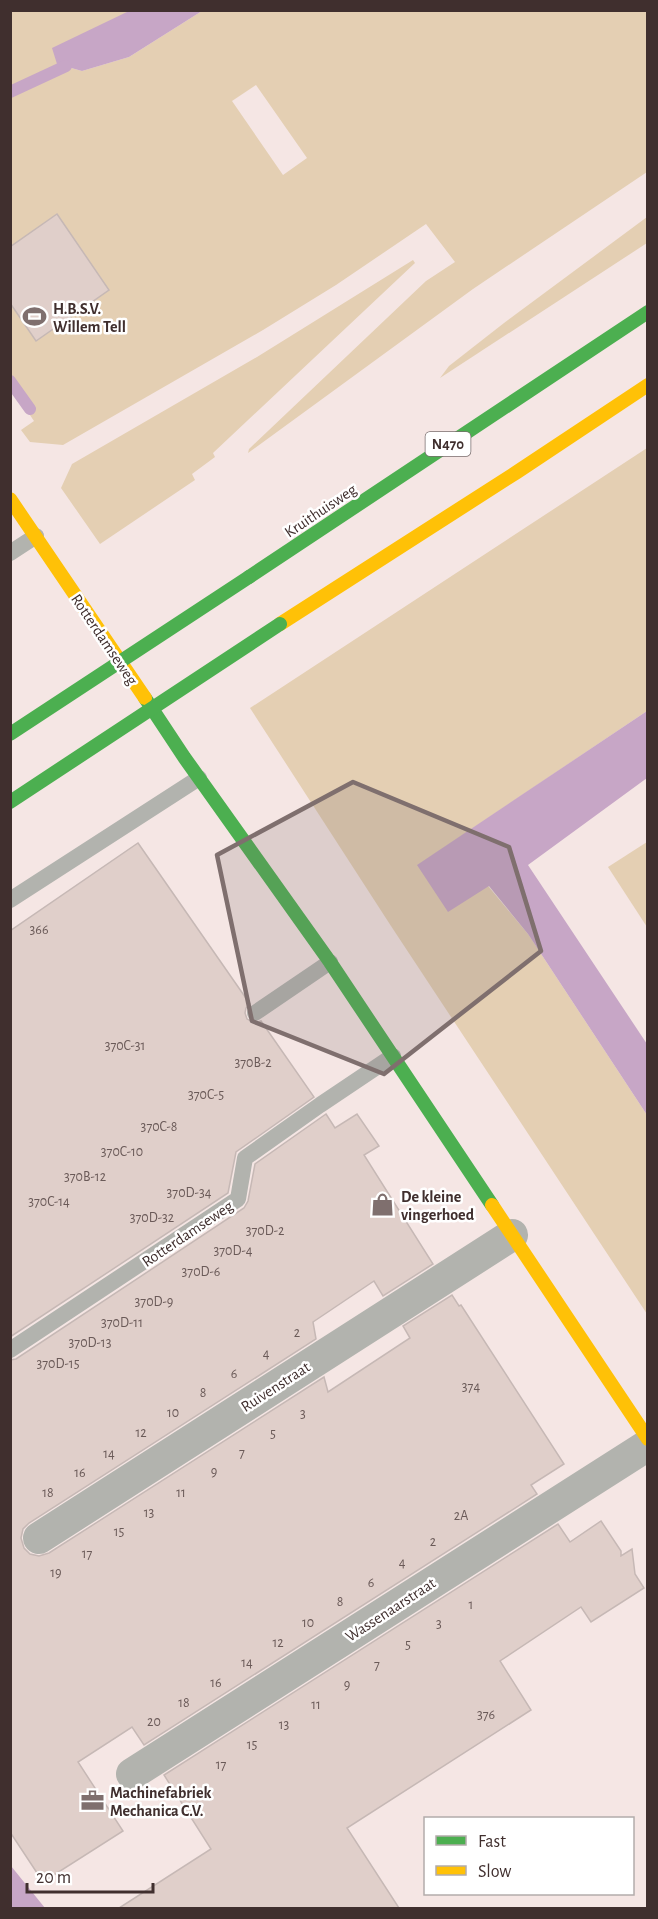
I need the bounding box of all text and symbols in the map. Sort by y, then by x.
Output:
place label: H.B.S.V. Willem Tell [53,301,126,335]
sports icon: H.B.S.V. Willem Tell [22,304,48,330]
road number: N470 [426,432,470,456]
street label: Kruithuisweg [282,481,359,541]
street label: Rotterdamseweg [68,591,141,688]
house number: 366 [30,923,48,937]
house number: 370C-31 [105,1039,145,1053]
house number: 370B-2 [234,1056,272,1070]
house number: 370C-5 [188,1088,224,1102]
house number: 370C-8 [141,1120,177,1134]
house number: 370C-10 [101,1145,143,1159]
house number: 370B-12 [64,1170,106,1184]
house number: 370D-34 [167,1186,212,1200]
place label: De kleine vingerhoed [401,1189,475,1223]
shop icon: De kleine vingerhoed [370,1192,396,1218]
house number: 370C-14 [28,1195,70,1209]
street label: Rotterdamseweg [139,1197,236,1270]
house number: 370D-32 [130,1211,174,1225]
house number: 370D-2 [246,1224,284,1238]
house number: 370D-4 [213,1244,253,1258]
house number: 370D-6 [182,1265,220,1279]
house number: 370D-9 [135,1295,173,1309]
house number: 370D-11 [101,1316,143,1330]
house number: 2 [294,1326,300,1340]
house number: 370D-13 [69,1336,112,1350]
house number: 4 [263,1347,270,1361]
house number: 370D-15 [36,1357,80,1371]
street label: Ruivenstraat [238,1359,313,1415]
house number: 6 [231,1367,237,1381]
house number: 374 [462,1380,480,1394]
house number: 8 [200,1386,206,1400]
house number: 10 [167,1406,179,1420]
house number: 3 [300,1407,306,1421]
house number: 12 [135,1426,147,1440]
house number: 5 [270,1427,276,1441]
house number: 7 [239,1446,245,1460]
house number: 14 [103,1447,115,1461]
house number: 9 [211,1465,217,1479]
house number: 16 [74,1466,86,1480]
house number: 18 [42,1486,54,1500]
house number: 11 [176,1486,186,1500]
house number: 13 [144,1506,155,1520]
house number: 2A [454,1509,468,1523]
house number: 15 [114,1525,124,1539]
house number: 2 [430,1535,436,1549]
house number: 17 [82,1547,92,1561]
house number: 4 [399,1556,406,1570]
house number: 19 [50,1566,62,1580]
street label: Wassenaarstraat [343,1575,439,1645]
house number: 6 [368,1576,374,1590]
house number: 8 [337,1595,343,1609]
house number: 1 [469,1598,473,1612]
house number: 10 [302,1616,314,1630]
house number: 3 [436,1617,442,1631]
house number: 12 [272,1636,284,1650]
house number: 5 [405,1638,411,1652]
house number: 14 [241,1656,253,1670]
house number: 7 [374,1658,380,1672]
house number: 16 [210,1676,222,1690]
house number: 9 [344,1678,350,1692]
house number: 18 [178,1696,190,1710]
house number: 11 [311,1698,321,1712]
house number: 376 [477,1708,495,1722]
house number: 20 [147,1715,161,1729]
house number: 13 [279,1718,290,1732]
house number: 15 [247,1738,257,1752]
house number: 17 [216,1758,226,1772]
place label: Machinefabriek Mechanica C.V. [110,1785,211,1819]
office icon: Machinefabriek Mechanica C.V. [79,1788,105,1814]
legend [424,1817,634,1895]
text: Fast [478,1833,506,1851]
scale bar [27,1856,153,1894]
text: Slow [478,1863,511,1881]
text: 20 m [36,1869,71,1887]

